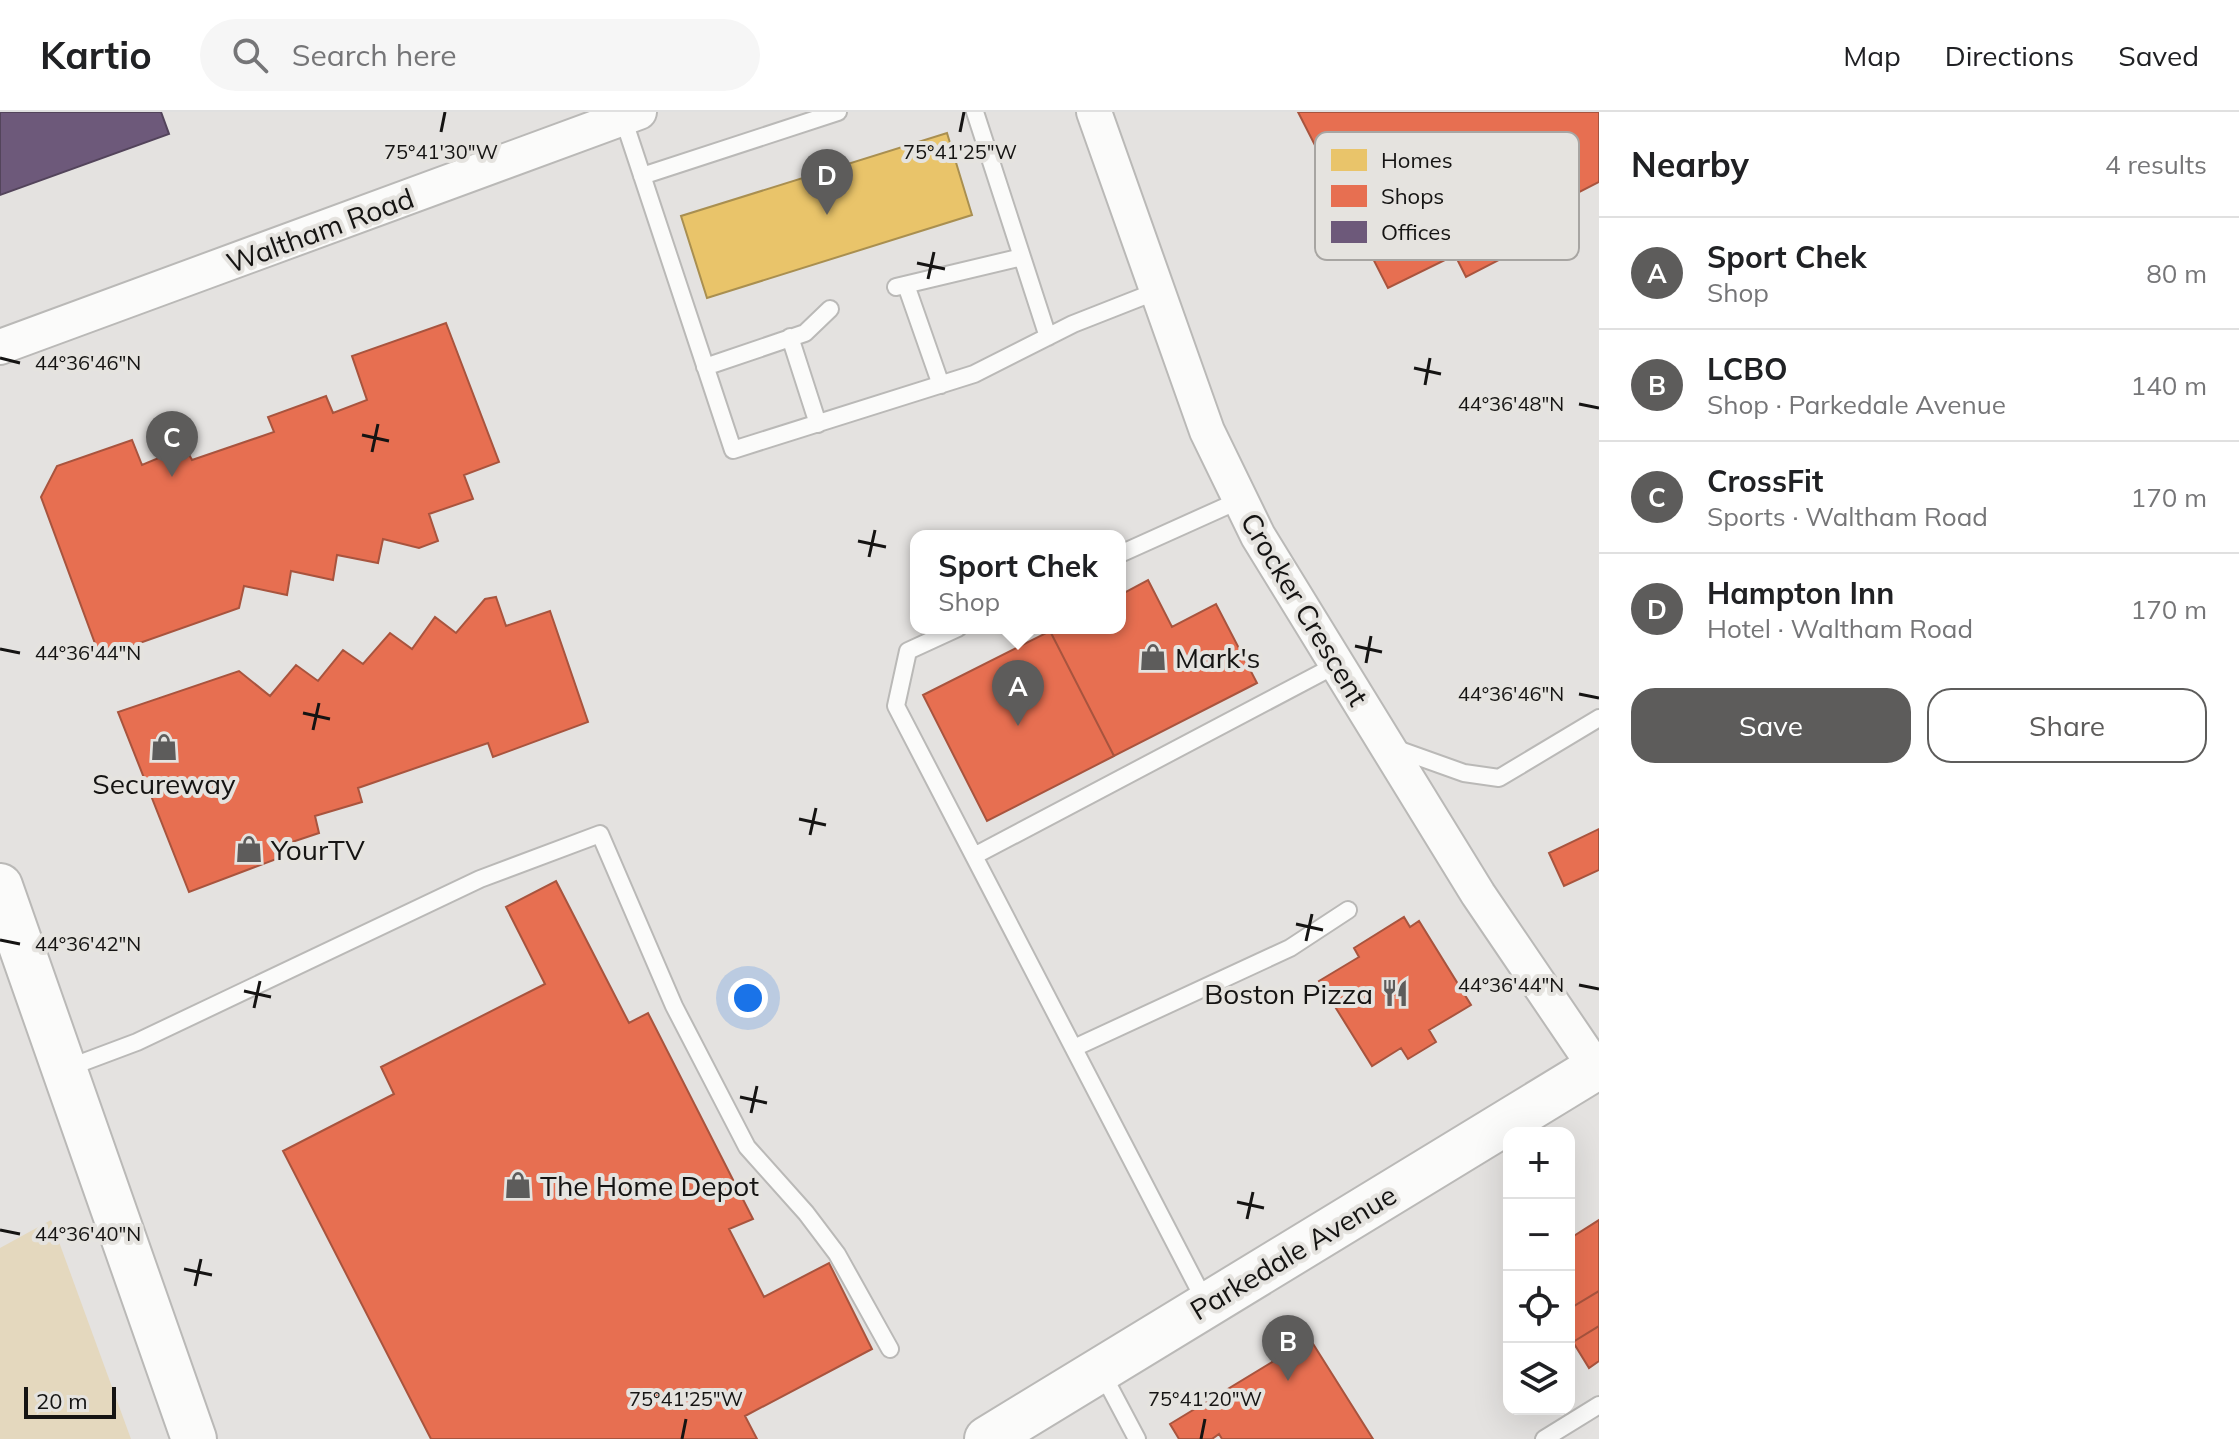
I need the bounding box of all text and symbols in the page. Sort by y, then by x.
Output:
search box [200,19,760,91]
text: Kartio [40,31,152,79]
icon: search [228,33,272,77]
text: Search here [292,36,457,74]
text: Map [1843,38,1901,73]
text: Directions [1945,38,2074,73]
text: Saved [2118,38,2199,73]
legend [1315,132,1579,260]
text: 75°41'30"W [384,139,498,164]
text: 75°41'25"W [903,139,1017,164]
text: Nearby [1631,143,1749,186]
text: Homes [1381,146,1453,174]
text: 4 results [2105,148,2207,181]
pin: D [801,149,853,215]
street label: Waltham Road [222,180,418,280]
text: Shops [1381,182,1444,210]
text: Offices [1381,218,1451,246]
text: Sport Chek [1707,238,1867,276]
text: A [1647,257,1667,290]
text: 80 m [2146,257,2207,290]
text: Shop [1707,276,1769,309]
text: 44°36'46"N [35,350,141,375]
text: LCBO [1707,350,1788,388]
text: B [1648,369,1666,402]
text: 140 m [2131,369,2207,402]
text: Shop · Parkedale Avenue [1707,388,2006,421]
text: 44°36'48"N [1458,391,1564,416]
pin: C [146,411,198,477]
text: CrossFit [1707,462,1823,500]
text: C [1648,481,1666,514]
text: 170 m [2131,481,2207,514]
text: Sports · Waltham Road [1707,500,1988,533]
street label: Crocker Crescent [1234,506,1377,712]
popup [910,530,1126,634]
text: Sport Chek [938,547,1098,585]
text: Hampton Inn [1707,574,1894,612]
text: Shop [938,585,1000,618]
text: D [1647,593,1667,626]
text: 170 m [2131,593,2207,626]
text: Hotel · Waltham Road [1707,612,1973,645]
text: 44°36'44"N [35,640,141,665]
place label: Mark's [1175,640,1260,675]
shop icon: Mark's [1138,642,1168,672]
pin: A [992,660,1044,726]
text: 44°36'46"N [1458,681,1564,706]
button: Save [1631,688,1911,763]
button: Share [1927,688,2207,763]
shop icon: Secureway [149,732,179,762]
place label: Secureway [92,766,236,801]
place label: YourTV [270,832,365,867]
shop icon: YourTV [234,834,264,864]
text: 44°36'42"N [35,931,141,956]
text: 44°36'44"N [1458,972,1564,997]
place label: Boston Pizza [1204,976,1373,1011]
your location [728,978,768,1018]
restaurant icon: Boston Pizza [1380,978,1410,1008]
map controls [1503,1127,1575,1415]
button: + [1503,1127,1575,1199]
place label: The Home Depot [540,1168,759,1203]
shop icon: The Home Depot [503,1170,533,1200]
street label: Parkedale Avenue [1184,1177,1402,1327]
button: − [1503,1199,1575,1271]
text: 44°36'40"N [35,1221,141,1246]
button: locate [1503,1271,1575,1343]
pin: B [1262,1315,1314,1381]
button: layers [1503,1343,1575,1415]
scale bar [24,1383,116,1419]
text: 75°41'25"W [629,1386,743,1411]
text: 75°41'20"W [1148,1386,1262,1411]
text: 20 m [36,1387,87,1415]

